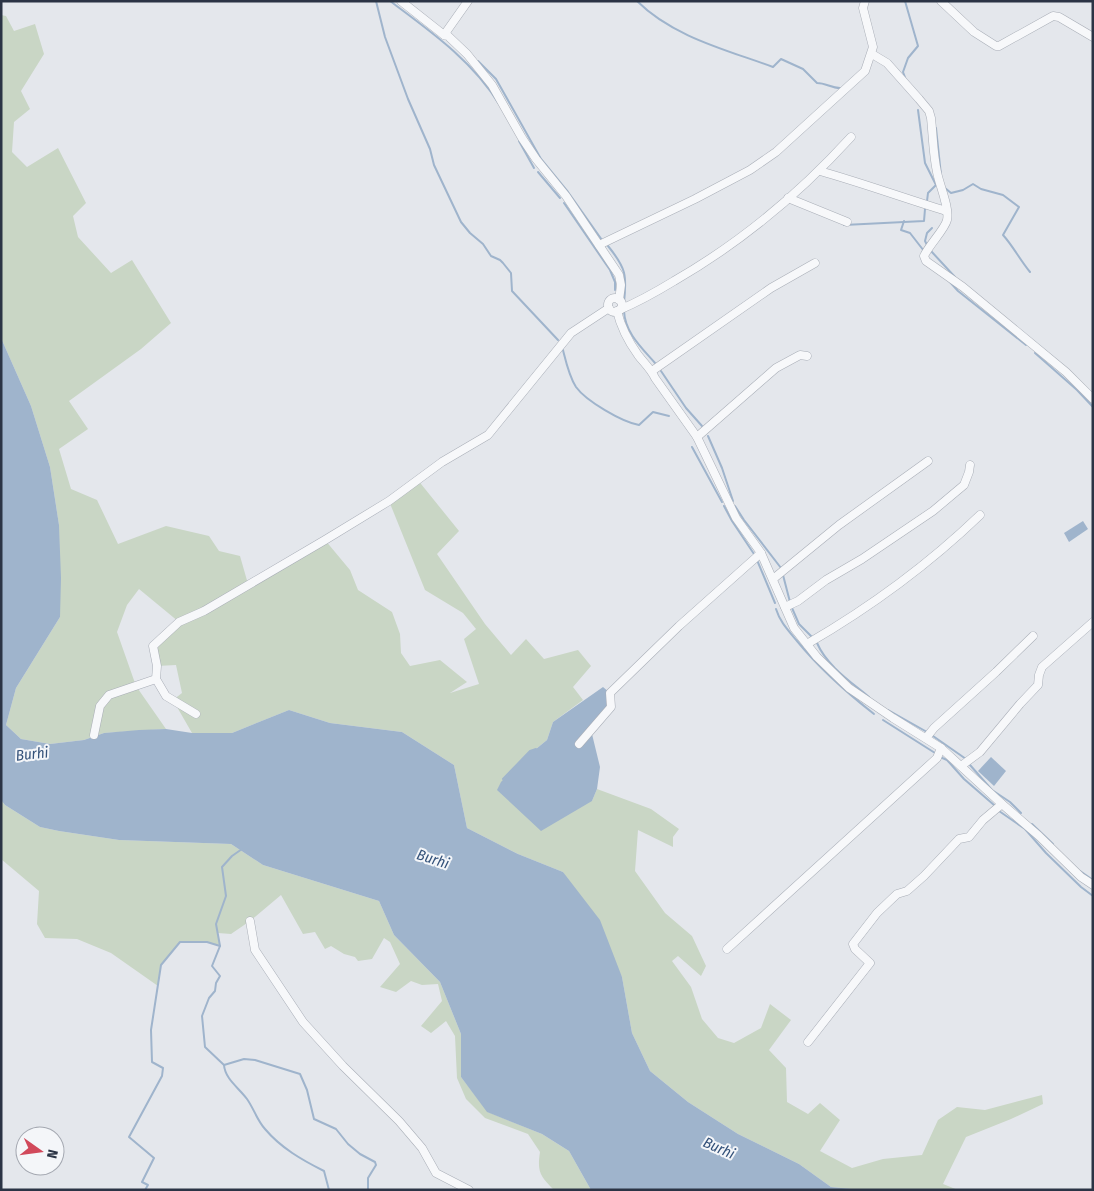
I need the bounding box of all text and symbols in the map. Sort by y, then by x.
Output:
water label: Burhi [15,743,49,765]
water label: Burhi [415,845,452,873]
north arrow [15,1126,65,1176]
water label: Burhi [700,1133,738,1163]
text: N [43,1148,61,1160]

